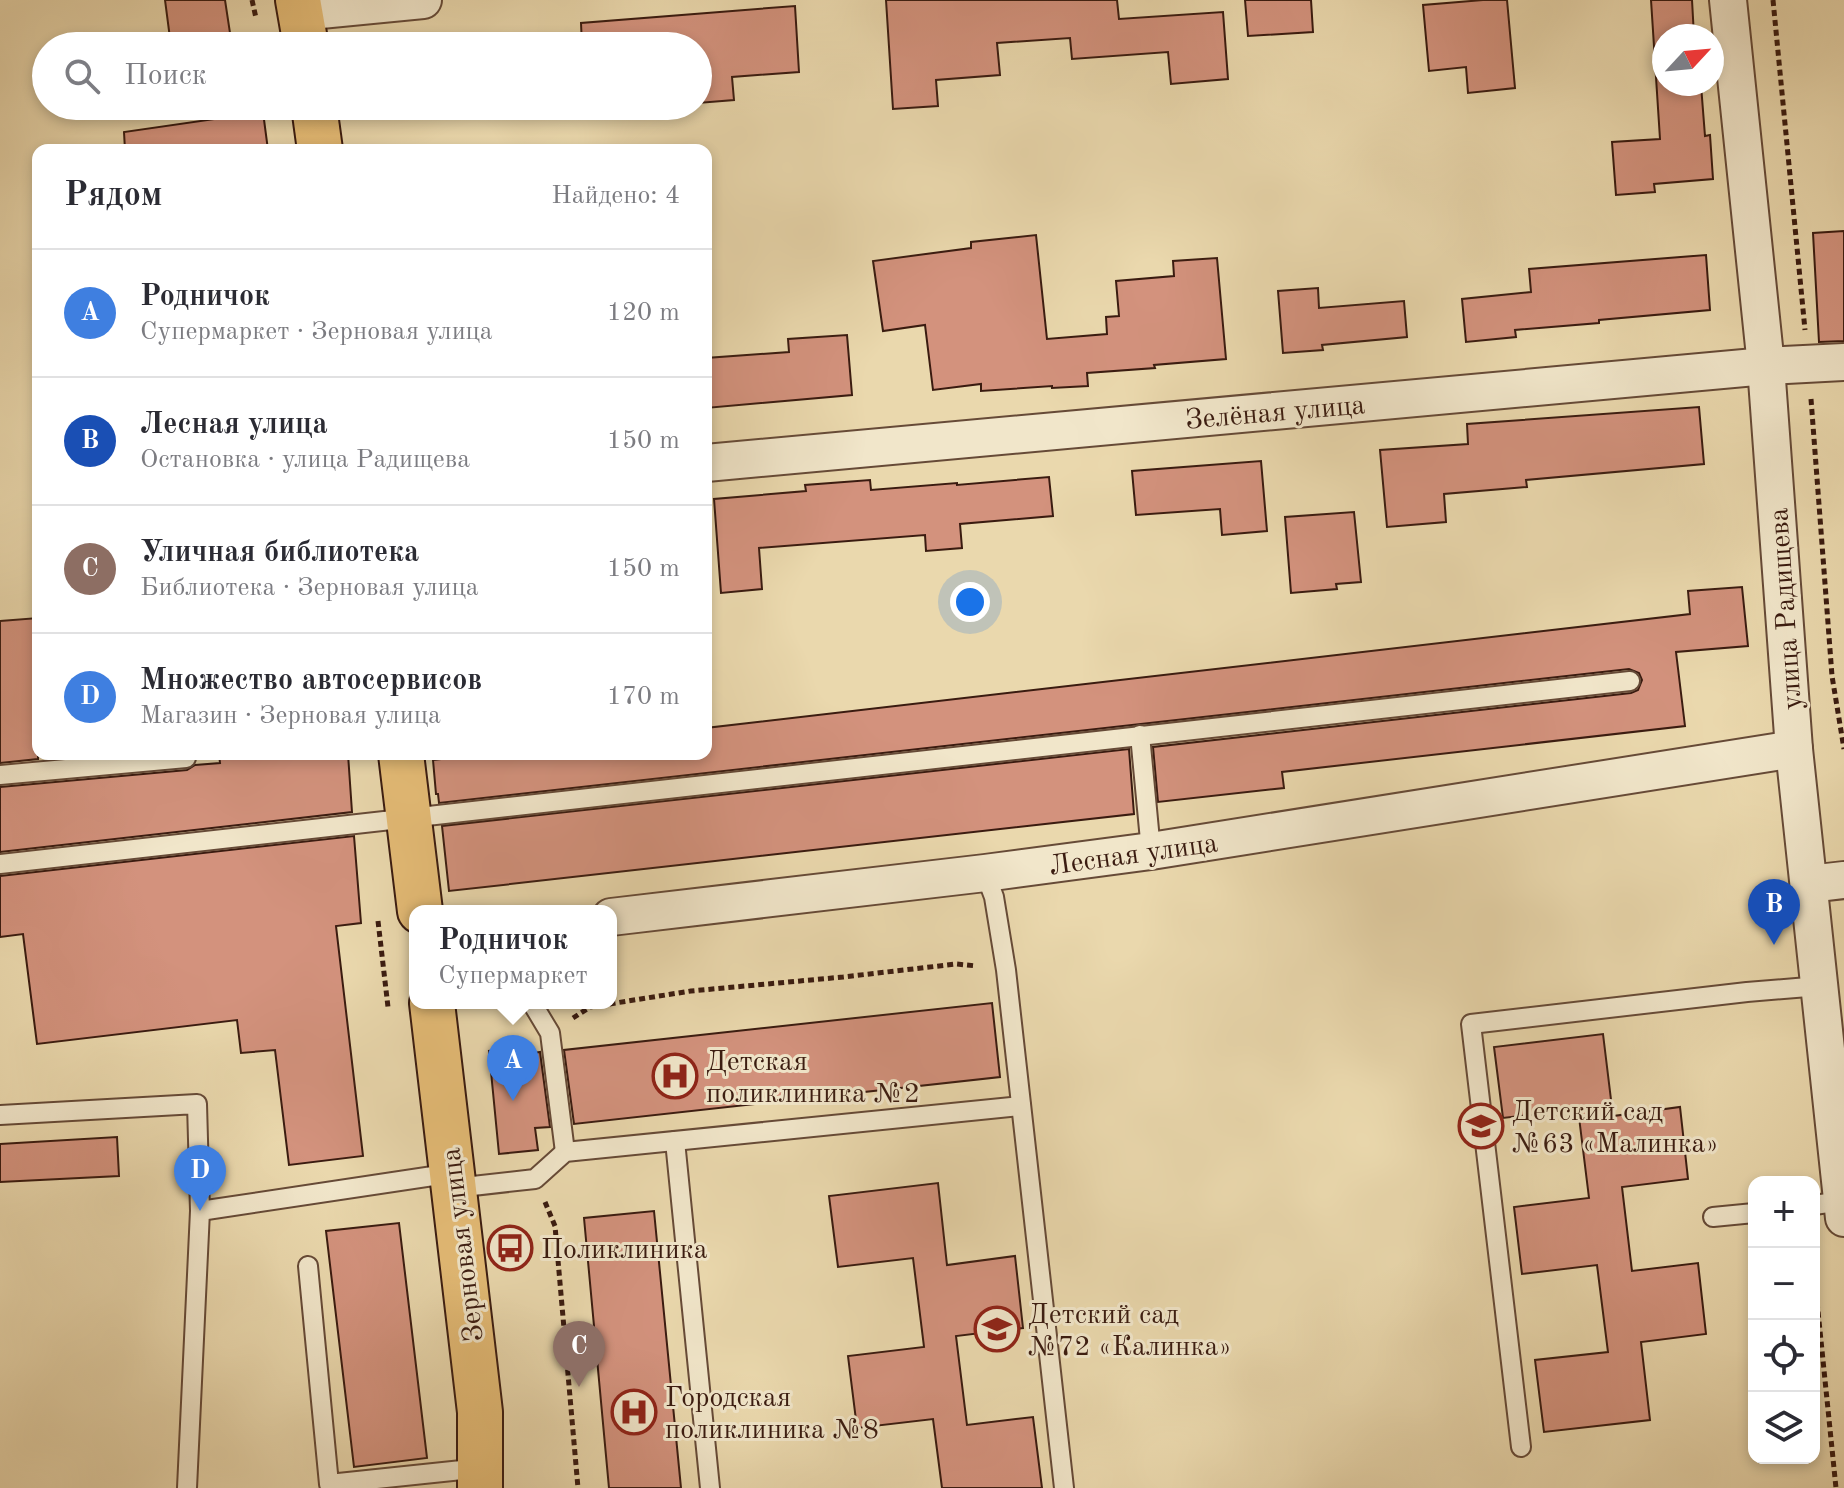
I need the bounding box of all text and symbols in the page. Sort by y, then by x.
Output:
north arrow [1652,24,1724,96]
search box [32,32,712,120]
icon: search [60,54,104,98]
text: Поиск [124,61,207,91]
text: Рядом [64,179,163,213]
text: Найдено: 4 [551,183,680,209]
text: Родничок [140,282,270,312]
text: A [80,300,100,326]
text: 120 m [607,300,680,326]
text: Супермаркет · Зерновая улица [140,319,493,345]
street label: Зелёная улица [1184,392,1367,436]
text: Лесная улица [140,410,328,440]
text: B [81,428,99,454]
text: 150 m [607,428,680,454]
text: Остановка · улица Радищева [140,447,470,473]
street label: улица Радищева [1766,507,1808,711]
text: Уличная библиотека [140,538,419,568]
text: C [81,556,99,582]
text: 150 m [607,556,680,582]
text: Библиотека · Зерновая улица [140,575,479,601]
your location [950,582,990,622]
text: Множество автосервисов [140,666,482,696]
text: D [80,684,100,710]
text: 170 m [607,684,680,710]
text: Магазин · Зерновая улица [140,703,441,729]
street label: Лесная улица [1047,830,1220,882]
pin: B [1748,879,1800,945]
popup [409,905,617,1009]
text: Родничок [438,926,568,956]
text: Супермаркет [438,963,588,989]
pin: A [487,1035,539,1101]
place label: Детская поликлиника №2 [706,1049,920,1109]
hospital icon: Детская поликлиника №2 [651,1052,699,1100]
place label: Детский сад №63 «Малинка» [1512,1099,1719,1159]
school or university icon: Детский сад №63 «Малинка» [1457,1102,1505,1150]
pin: D [174,1145,226,1211]
street label: Зерновая улица [438,1146,490,1343]
map controls [1748,1176,1820,1464]
button: + [1748,1176,1820,1248]
bus stop icon: Поликлиника [486,1224,534,1272]
place label: Поликлиника [541,1237,708,1265]
button: − [1748,1248,1820,1320]
place label: Детский сад №72 «Калинка» [1028,1302,1232,1362]
school or university icon: Детский сад №72 «Калинка» [973,1305,1021,1353]
button: locate [1748,1320,1820,1392]
pin: C [553,1321,605,1387]
place label: Городская поликлиника №8 [665,1385,879,1445]
hospital icon: Городская поликлиника №8 [610,1388,658,1436]
button: layers [1748,1392,1820,1464]

